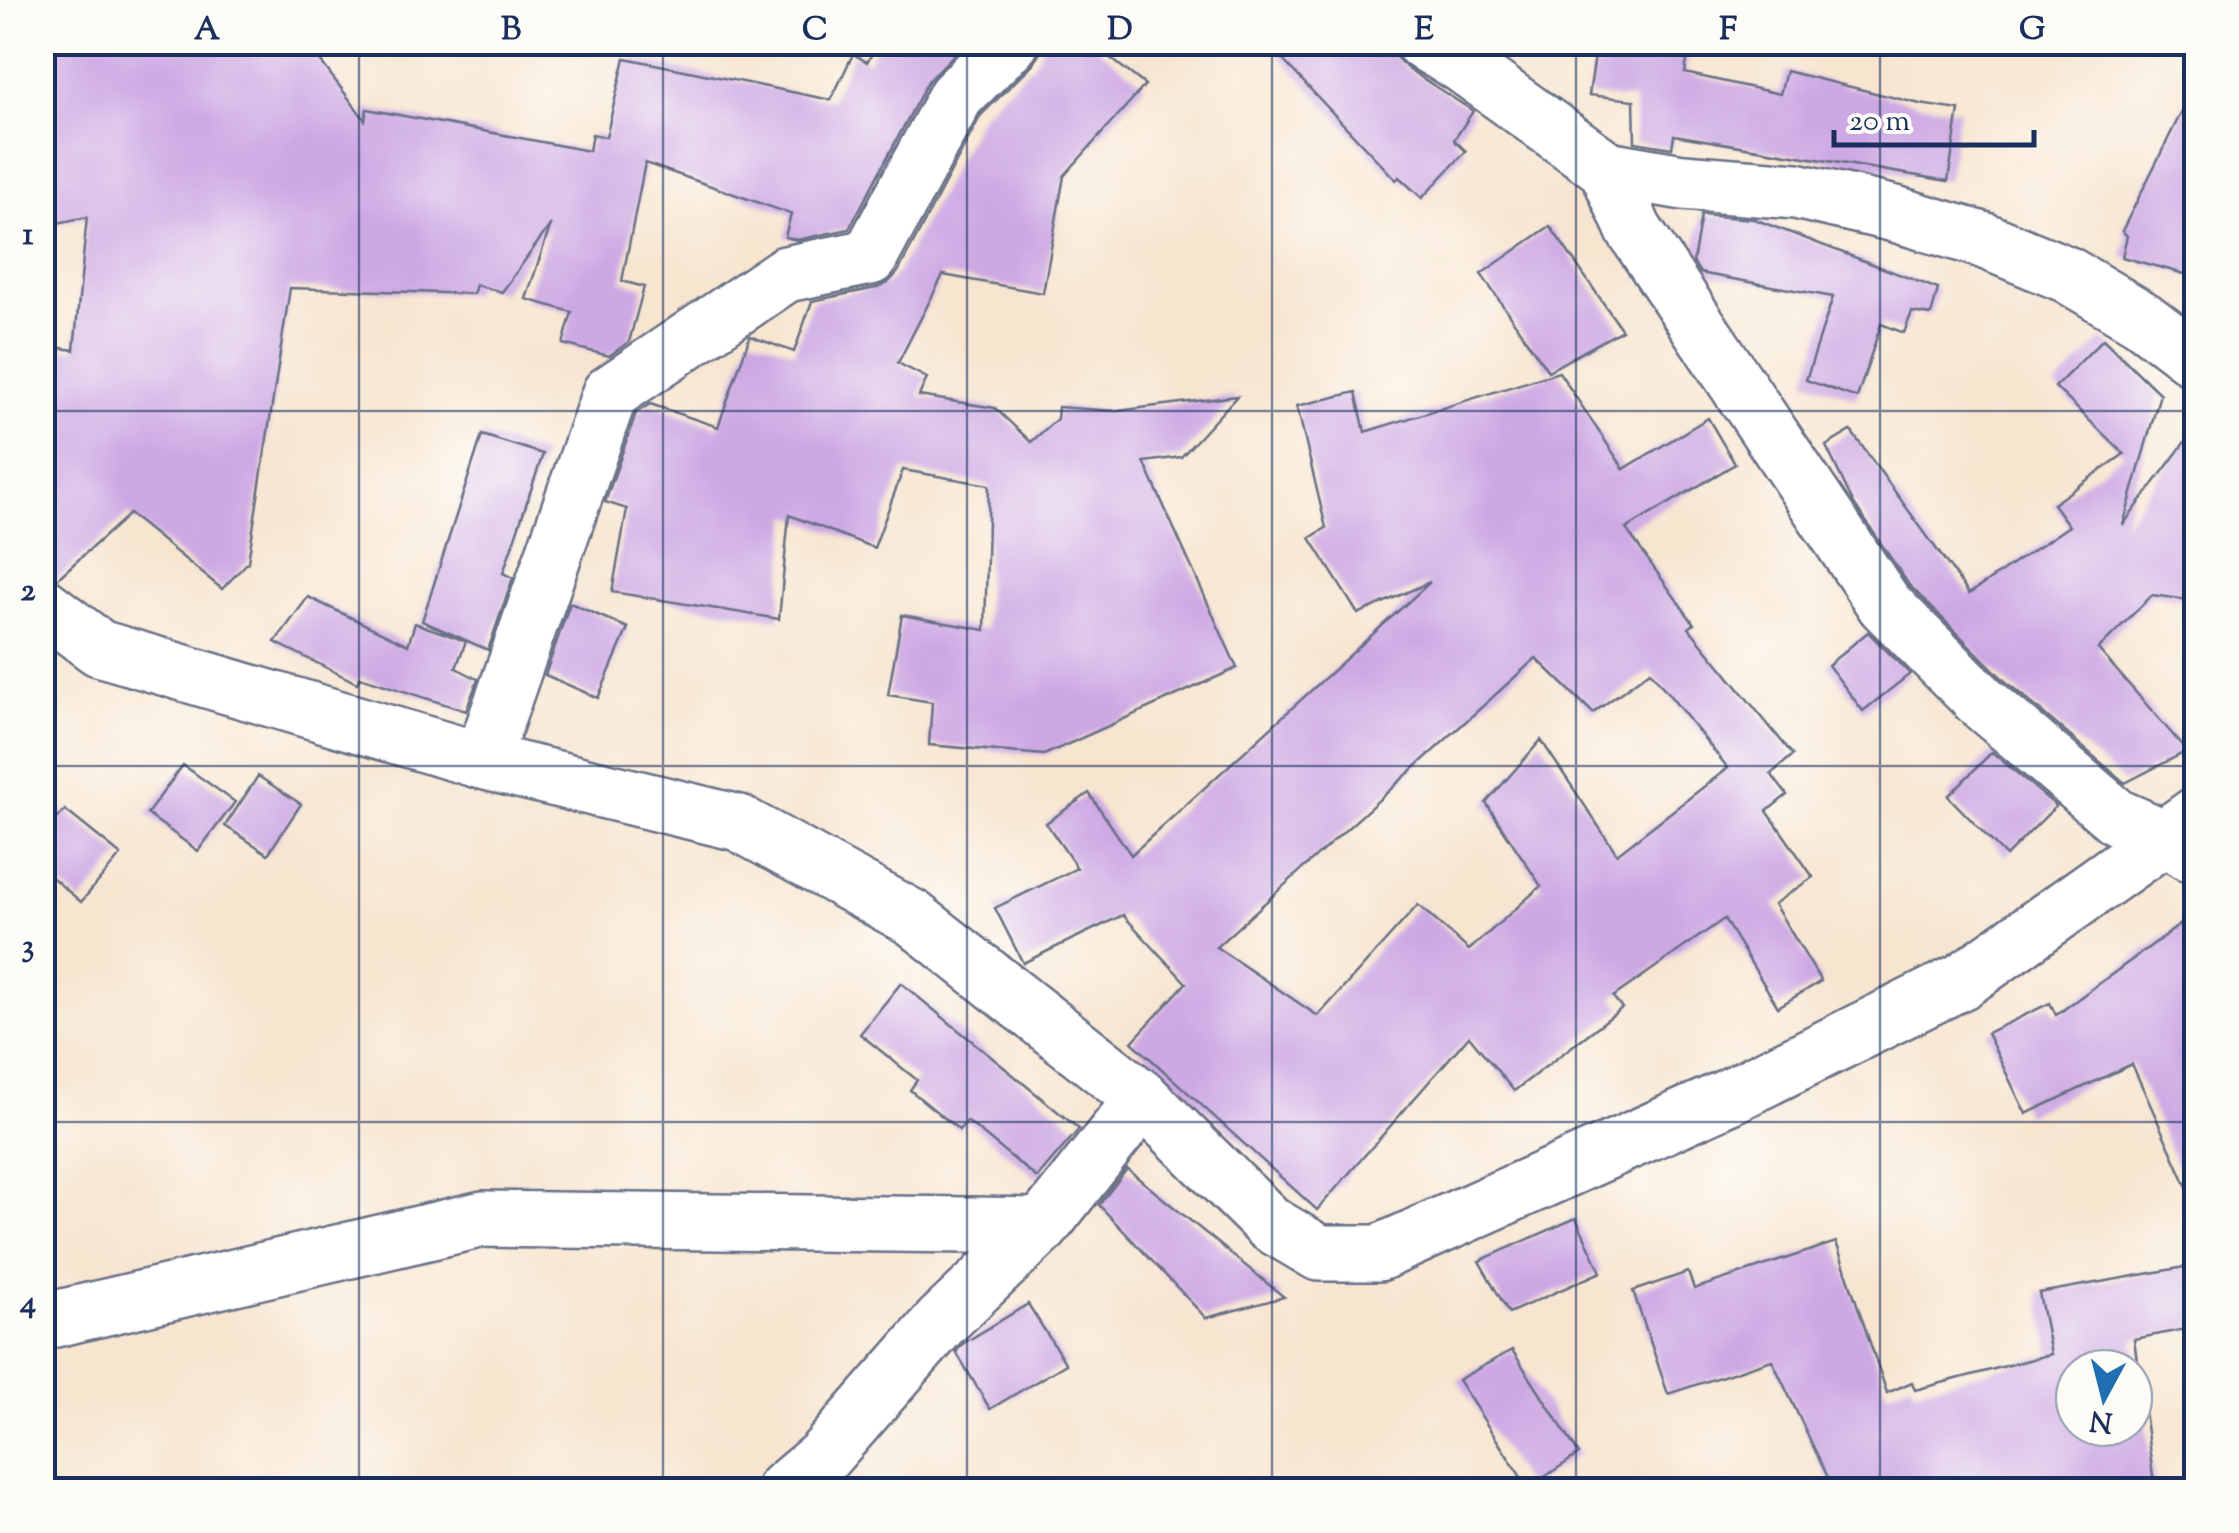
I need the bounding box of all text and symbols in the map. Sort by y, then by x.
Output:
text: A [194,8,220,54]
text: B [501,8,521,54]
text: C [802,8,828,54]
text: D [1107,8,1133,54]
text: E [1414,8,1434,54]
text: F [1719,8,1737,54]
text: G [2019,8,2045,54]
scale bar [1834,85,2034,147]
text: 20 m [1849,101,1910,144]
text: 1 [23,213,34,259]
text: 2 [21,569,36,615]
text: 3 [22,925,34,971]
text: 4 [19,1281,36,1327]
north arrow [2054,1348,2154,1448]
text: N [2088,1399,2115,1441]

